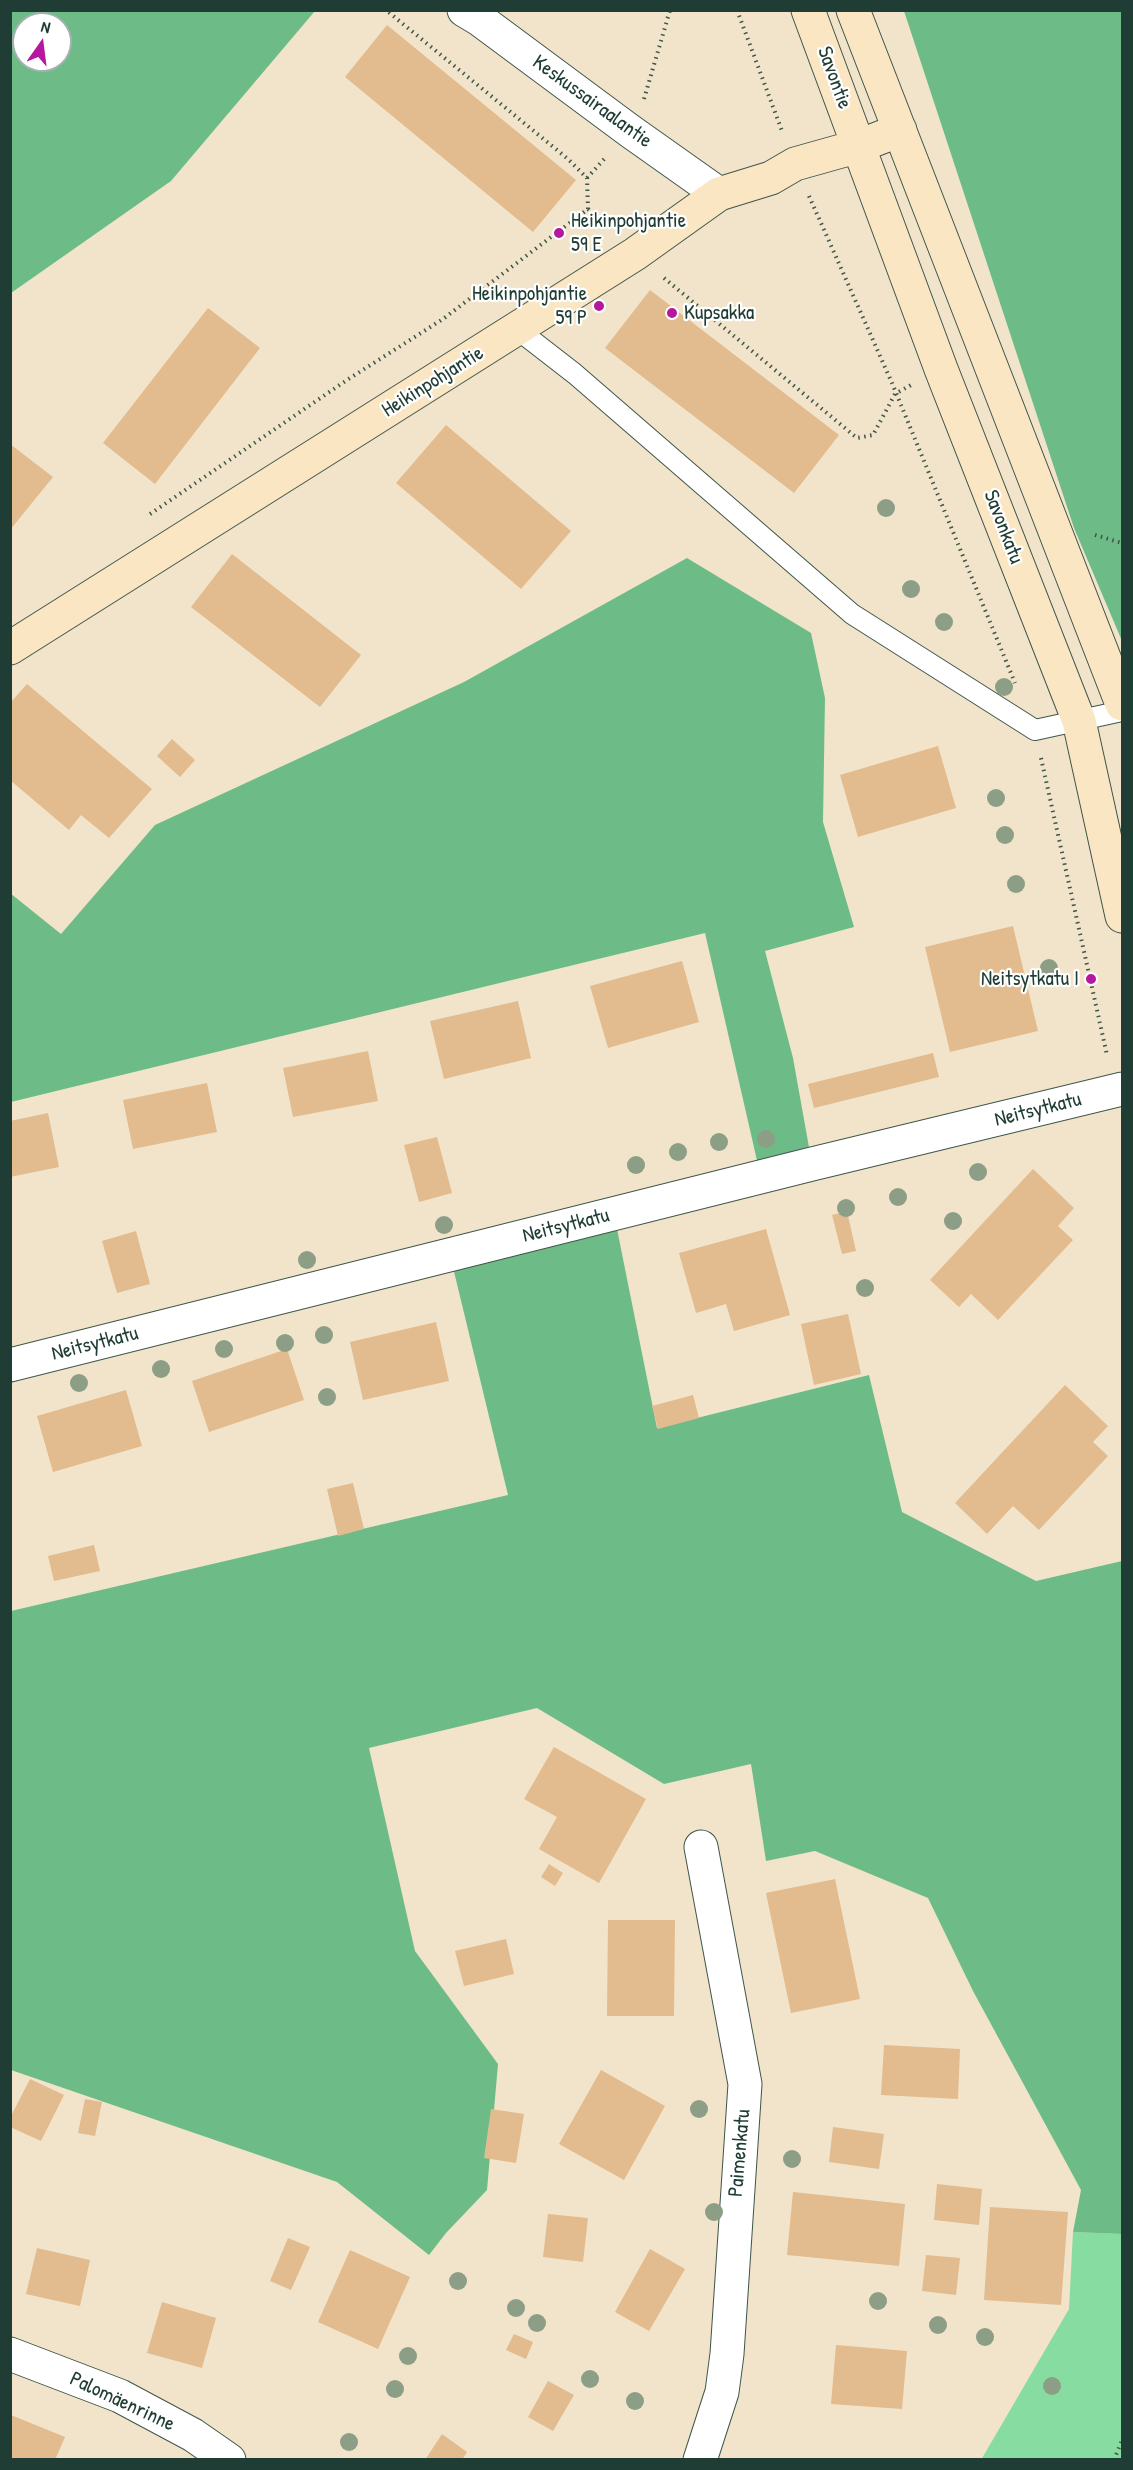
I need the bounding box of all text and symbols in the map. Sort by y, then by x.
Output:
north arrow [12,12,72,72]
text: N [39,15,53,38]
street label: Savontie [811,43,857,113]
street label: Keskussairaalantie [527,50,657,154]
place label: Heikinpohjantie 59 E [571,208,686,258]
marker: Heikinpohjantie 59 E [552,226,566,240]
place label: Heikinpohjantie 59 P [472,281,587,331]
marker: Heikinpohjantie 59 P [592,299,606,313]
place label: Kupsakka [684,300,754,326]
marker: Kupsakka [665,306,679,320]
street label: Heikinpohjantie [378,341,488,423]
street label: Savonkatu [977,487,1029,567]
place label: Neitsytkatu I [981,966,1079,992]
marker: Neitsytkatu I [1084,972,1098,986]
street label: Neitsytkatu [992,1087,1084,1133]
street label: Neitsytkatu [520,1203,612,1249]
street label: Neitsytkatu [49,1321,141,1367]
street label: Paimenkatu [724,2108,756,2198]
street label: Palomäenrinne [66,2367,178,2437]

